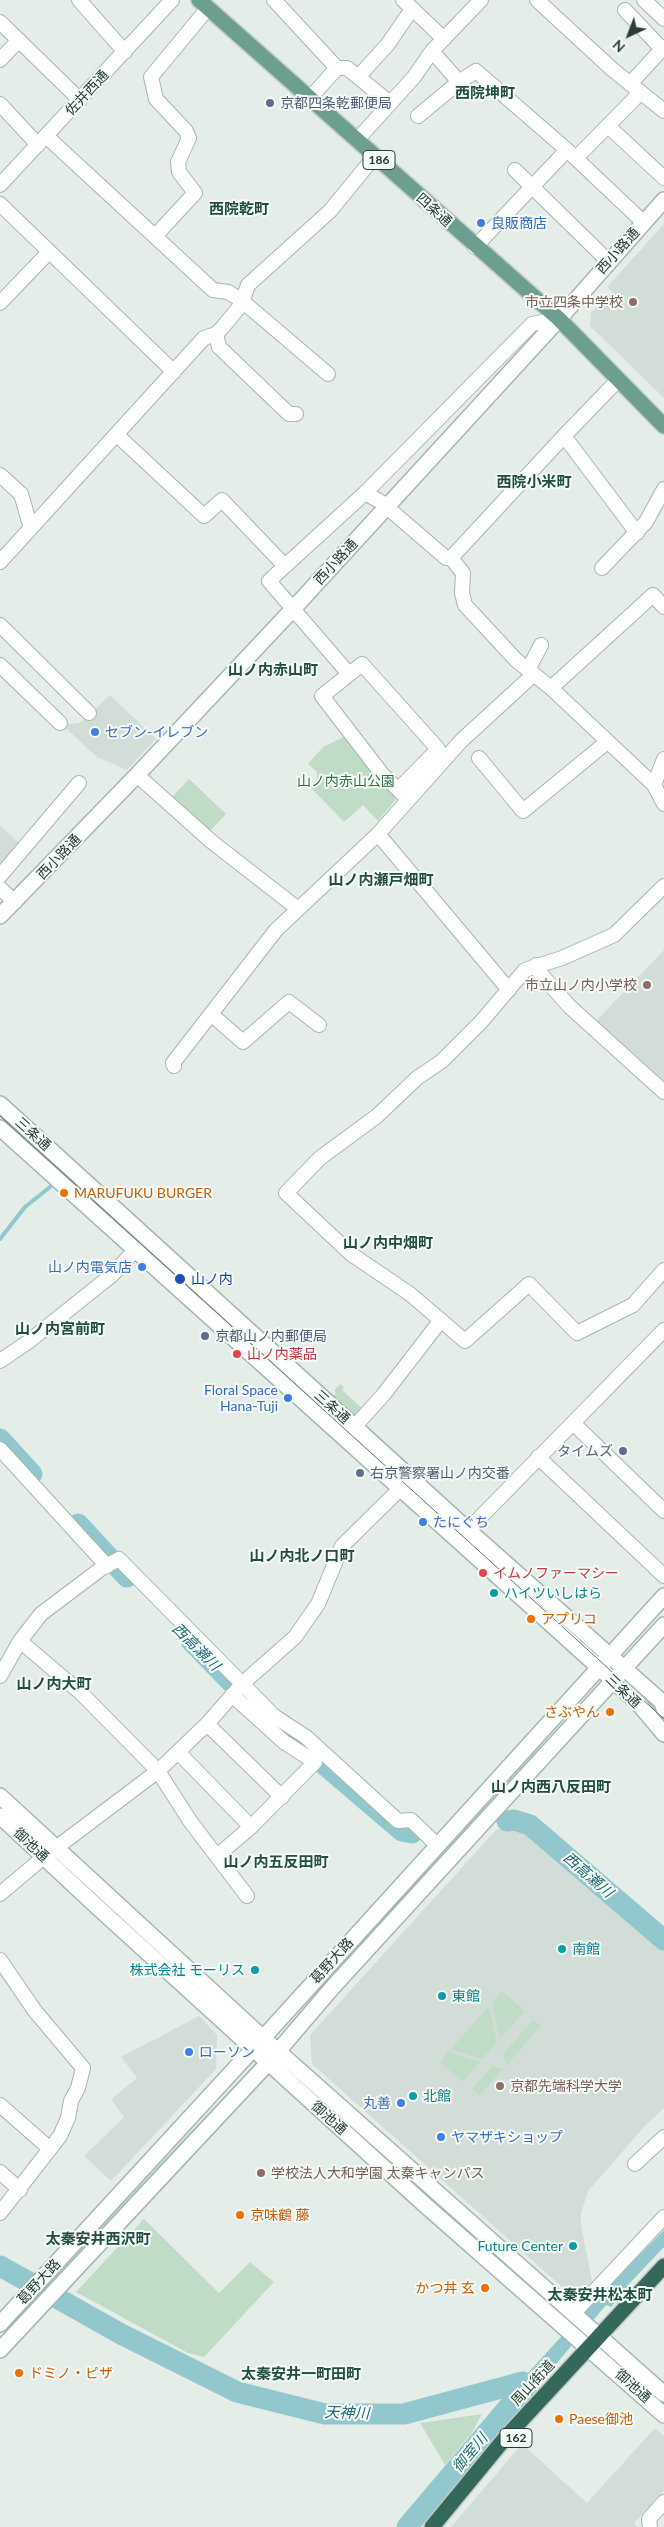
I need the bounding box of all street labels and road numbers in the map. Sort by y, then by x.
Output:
street label: 佐井西通 [62,67,112,119]
road number: 186 [363,150,395,170]
street label: 四条通 [413,190,455,230]
street label: 西小路通 [593,225,643,277]
street label: 西小路通 [311,536,361,588]
street label: 西小路通 [34,831,84,883]
street label: 三条通 [12,1114,54,1154]
street label: 三条通 [311,1387,353,1427]
street label: 三条通 [602,1670,644,1712]
street label: 御池通 [10,1825,52,1865]
street label: 葛野大路 [307,1935,357,1987]
street label: 御池通 [308,2098,350,2138]
street label: 葛野大路 [14,2256,64,2308]
street label: 周山街道 [508,2357,558,2409]
street label: 御池通 [612,2366,654,2406]
road number: 162 [500,2428,532,2448]

